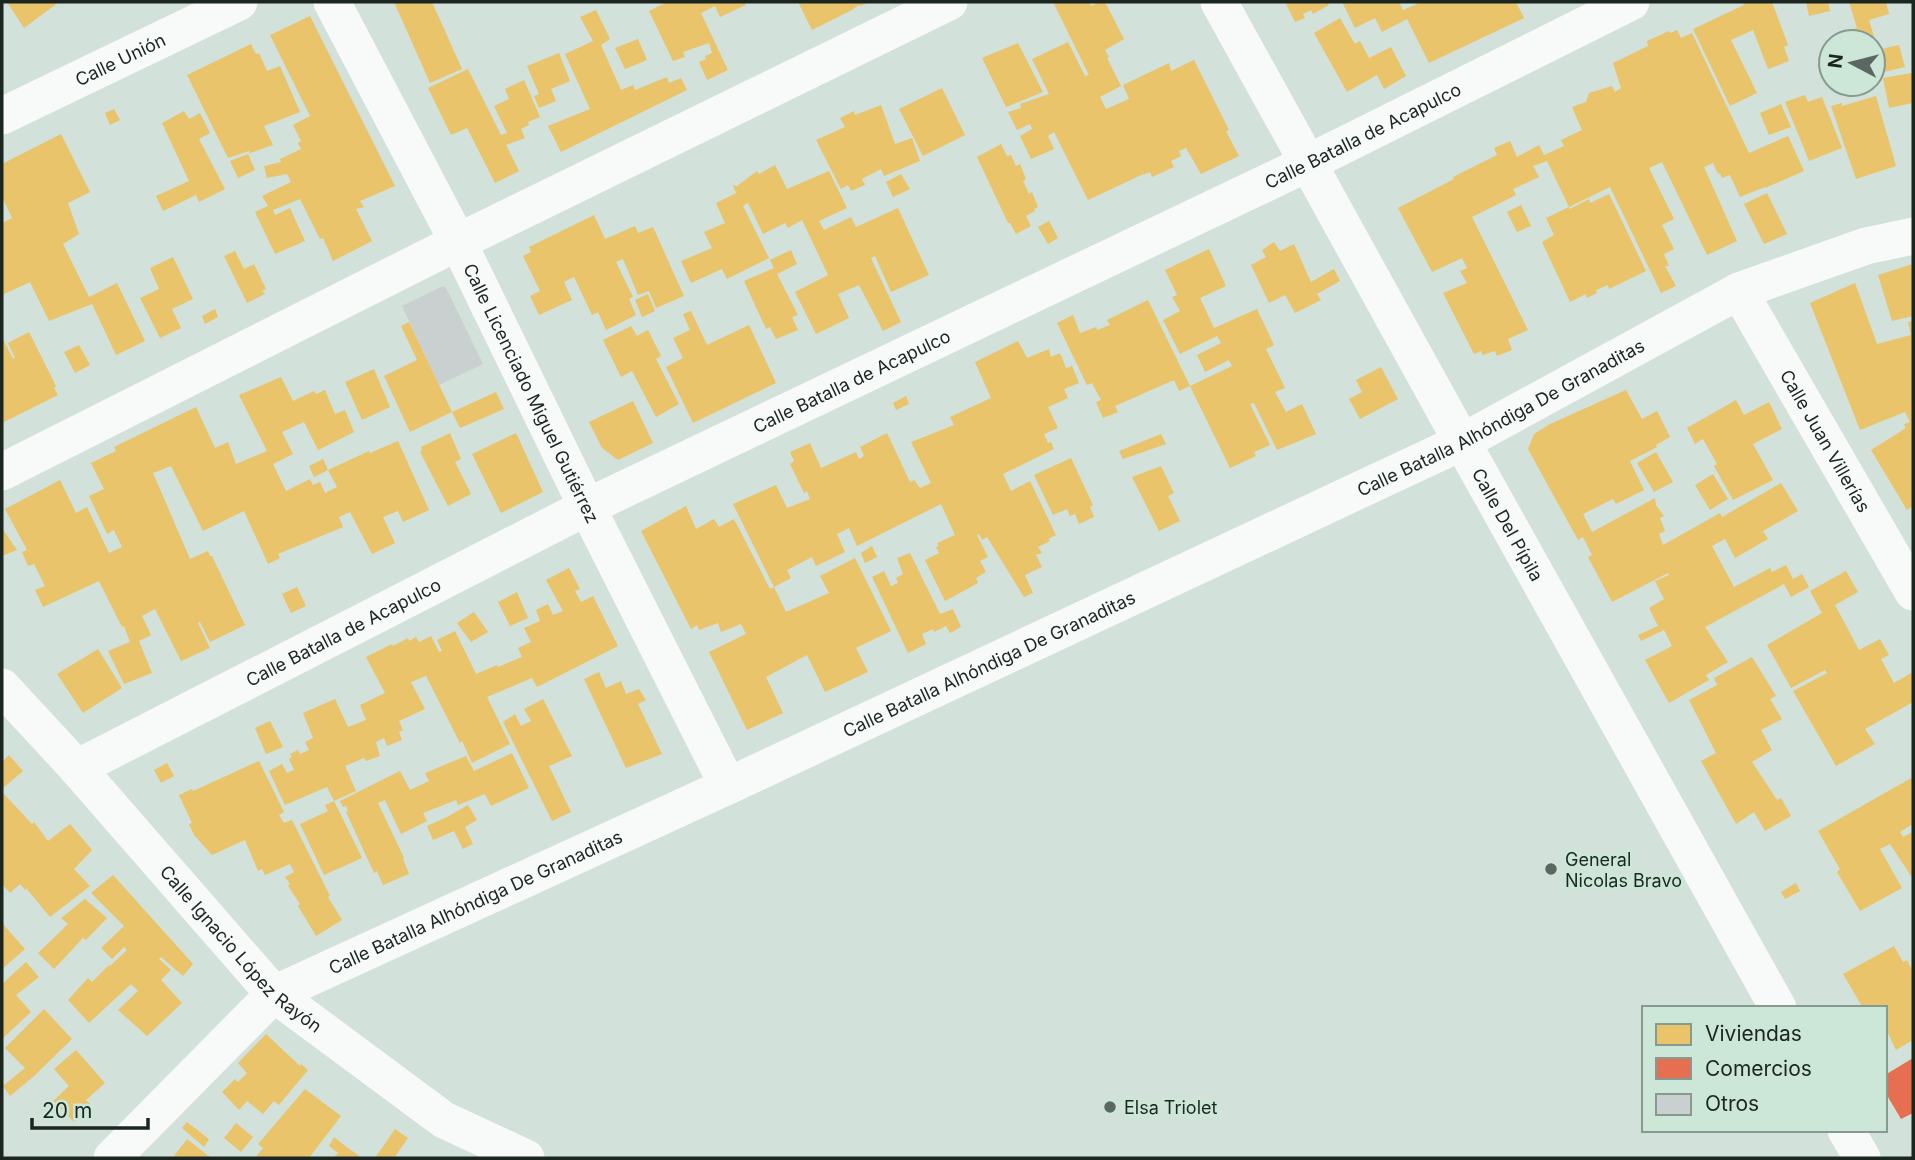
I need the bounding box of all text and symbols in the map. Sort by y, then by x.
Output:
north arrow [1817,28,1887,98]
street label: Calle Unión [72,29,168,90]
text: N [1823,52,1848,70]
street label: Calle Batalla de Acapulco [1261,78,1464,193]
street label: Calle Licenciado Miguel Gutiérrez [459,260,604,526]
street label: Calle Batalla de Acapulco [749,325,954,437]
street label: Calle Batalla Alhóndiga De Granaditas [1354,334,1648,500]
street label: Calle Juan Villerías [1776,366,1875,516]
street label: Calle Del Pípila [1468,464,1548,585]
street label: Calle Batalla de Acapulco [242,573,444,690]
street label: Calle Batalla Alhóndiga De Granaditas [839,586,1138,741]
street label: Calle Batalla Alhóndiga De Granaditas [325,825,625,978]
place label: General Nicolas Bravo [1565,849,1682,891]
street label: Calle Ignacio López Rayón [156,861,326,1036]
marker: General Nicolas Bravo [1543,861,1559,877]
legend [1642,1006,1887,1132]
text: Viviendas [1705,1021,1802,1046]
text: Comercios [1705,1056,1812,1081]
scale bar [32,1086,147,1130]
text: Otros [1705,1091,1759,1116]
place label: Elsa Triolet [1124,1097,1218,1118]
text: 20 m [42,1098,92,1123]
marker: Elsa Triolet [1102,1099,1118,1115]

